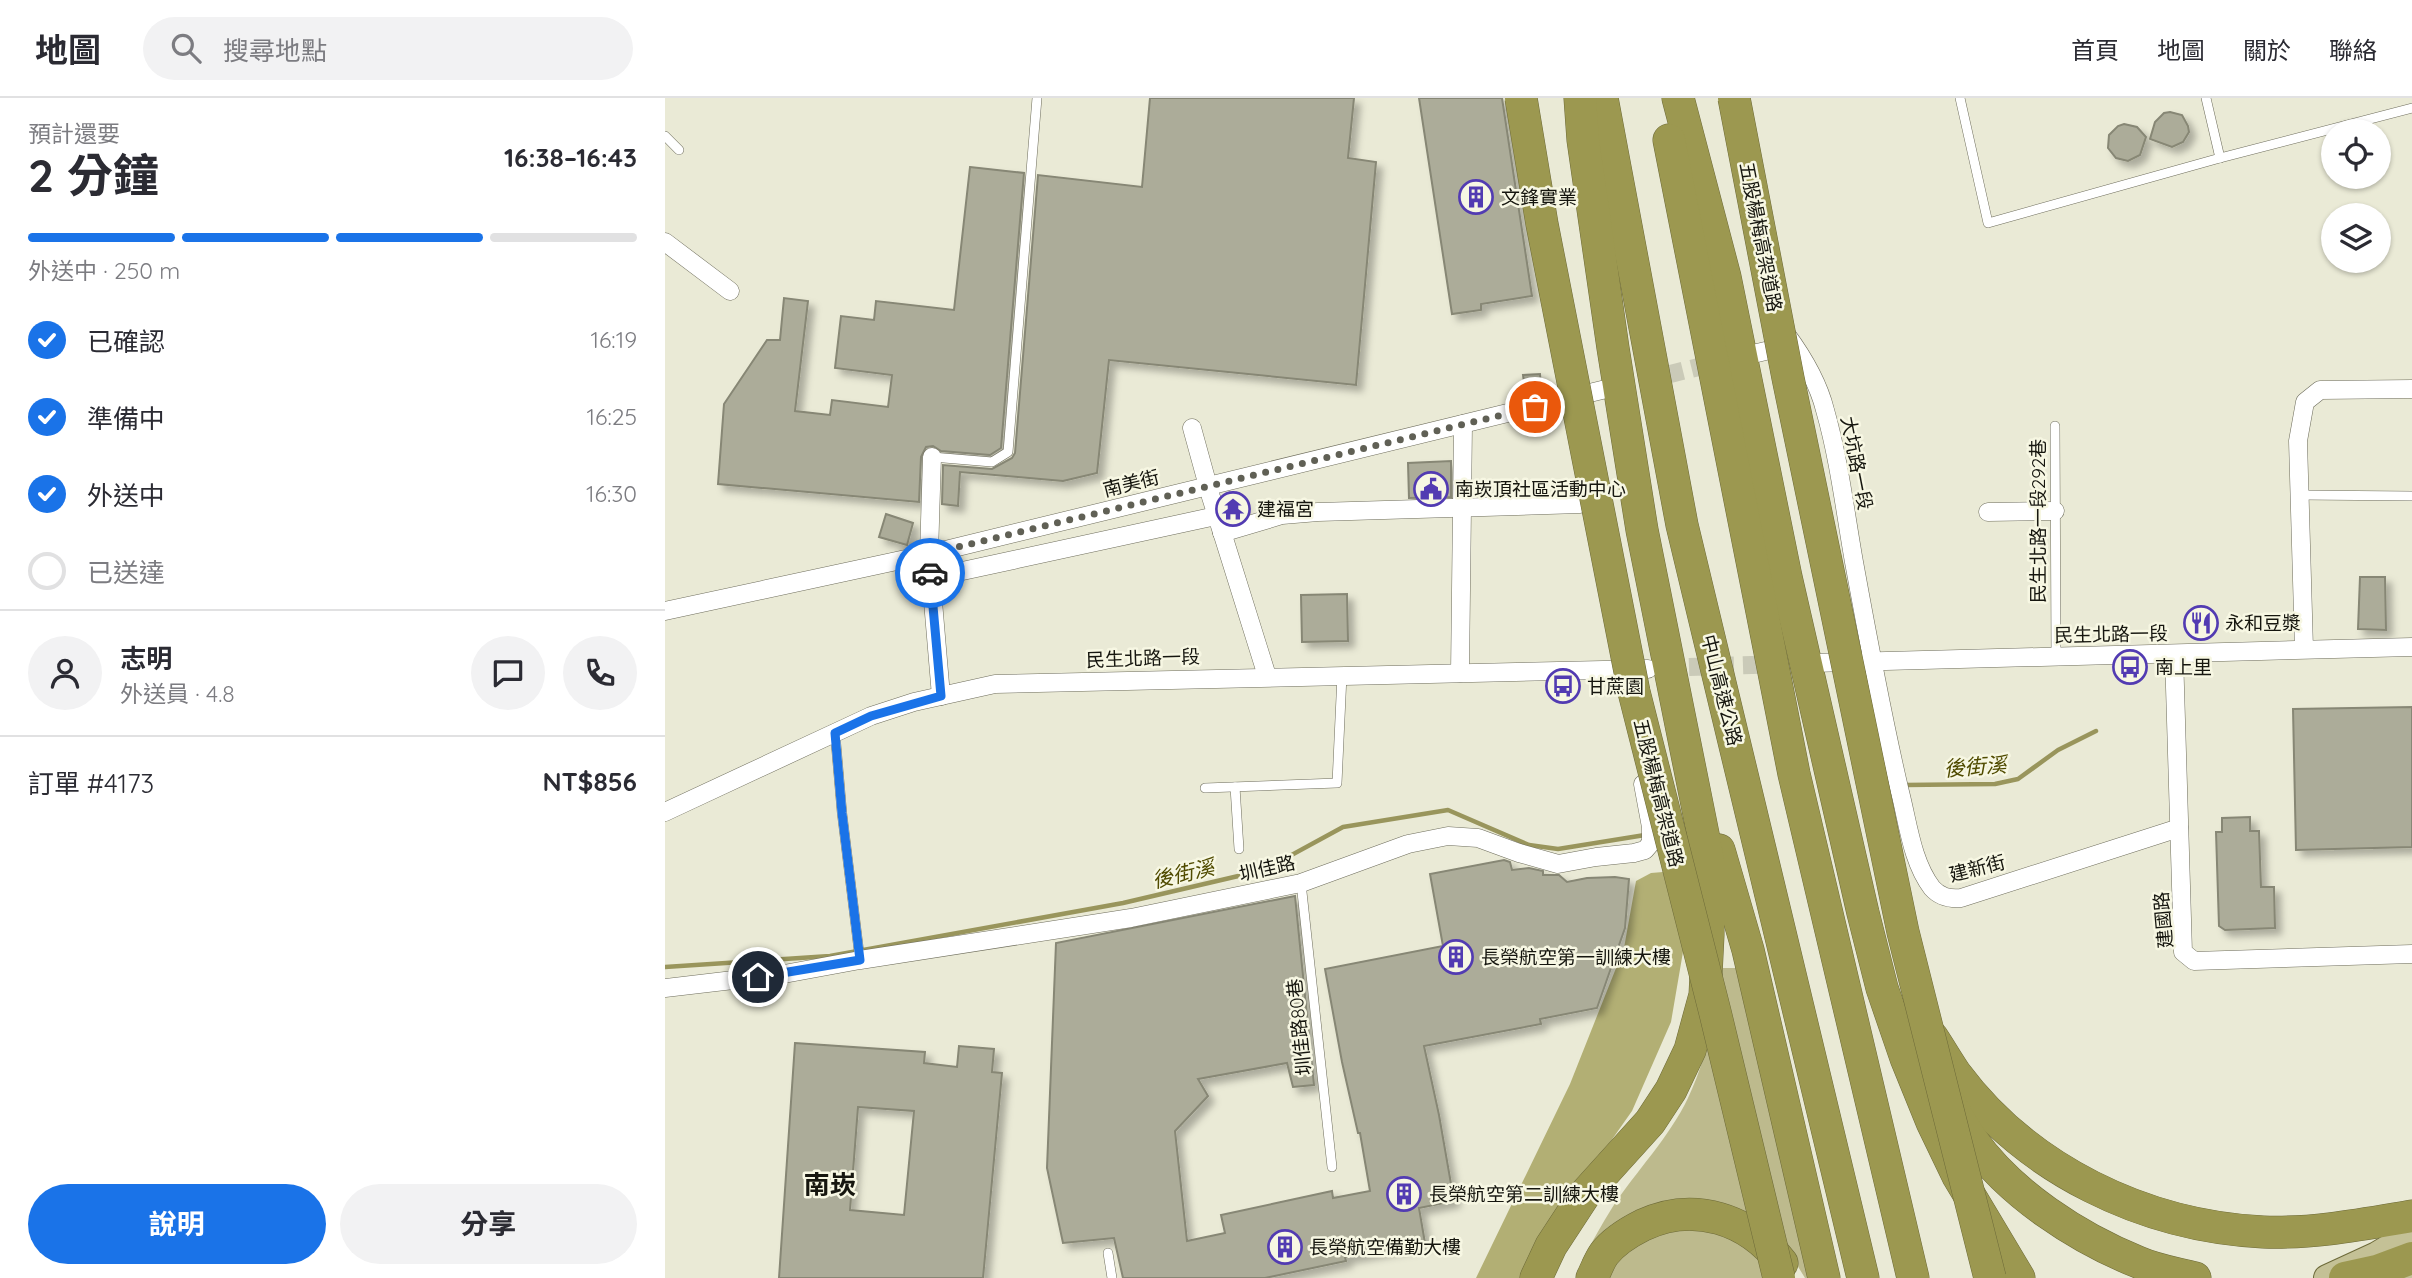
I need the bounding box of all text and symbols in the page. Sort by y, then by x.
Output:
search box [143,17,633,80]
text: 地圖 [35,29,101,70]
icon: search [167,29,205,67]
text: 搜尋地點 [223,34,327,67]
text: 首頁 [2071,35,2119,65]
text: 地圖 [2157,35,2205,65]
text: 關於 [2243,35,2291,65]
text: 聯絡 [2329,35,2377,65]
text: 預計還要 [28,119,120,148]
map controls [2321,119,2391,273]
button: locate [2321,119,2391,189]
text: 16:38–16:43 [504,141,637,174]
text: 2 分鐘 [28,146,159,204]
street label: 五股楊梅高架道路 [1735,160,1787,314]
building icon: 文鋒實業 [1457,178,1495,216]
place label: 文鋒實業 [1501,185,1577,209]
button: layers [2321,203,2391,273]
text: 外送中 · 250 m [28,256,180,285]
icon: check [28,321,66,359]
text: 已確認 [87,325,165,358]
text: 16:19 [590,325,637,354]
pin [1505,377,1565,437]
icon: bag [1516,388,1554,426]
icon: check [28,398,66,436]
text: 準備中 [87,402,165,435]
text: 16:25 [587,402,637,431]
street label: 大坑路一段 [1836,414,1878,512]
street label: 民生北路一段292巷 [2026,439,2050,603]
street label: 南美街 [1100,464,1162,502]
public building icon: 南崁頂社區活動中心 [1412,470,1450,508]
icon: check [28,475,66,513]
place label: 南崁頂社區活動中心 [1455,477,1626,501]
text: 外送中 [87,479,165,512]
text: 16:30 [586,479,637,508]
temple icon: 建福宮 [1214,490,1252,528]
place label: 建福宮 [1257,497,1314,521]
courier [895,538,965,608]
icon: car [911,554,949,592]
text: 已送達 [87,556,165,589]
restaurant icon: 永和豆漿 [2182,604,2220,642]
place label: 永和豆漿 [2225,611,2301,635]
street label: 民生北路一段 [2054,621,2168,647]
street label: 中山高速公路 [1697,632,1747,748]
button: person [28,636,102,710]
button: chat [471,636,545,710]
button: phone [563,636,637,710]
text: 志明 [120,642,172,675]
street label: 民生北路一段 [1086,644,1200,672]
bus stop icon: 南上里 [2111,648,2149,686]
place label: 南上里 [2155,655,2212,679]
bus stop icon: 甘蔗園 [1544,667,1582,705]
place label: 甘蔗園 [1587,674,1644,698]
text: 外送員 · 4.8 [120,679,235,708]
street label: 五股楊梅高架道路 [1629,716,1689,870]
water label: 後街溪 [1943,751,2010,781]
text: NT$856 [542,765,637,798]
text: 訂單 #4173 [28,767,154,800]
street label: 建新街 [1946,849,2008,887]
street label: 圳佳路 [1237,850,1297,886]
water label: 後街溪 [1149,853,1220,893]
street label: 建國路 [2149,891,2177,949]
building icon: 長榮航空第一訓練大樓 [1437,938,1475,976]
place label: 長榮航空第一訓練大樓 [1481,945,1671,969]
pin [728,947,788,1007]
icon: home [739,958,777,996]
street label: 圳佳路80巷 [1282,977,1316,1077]
district label: 南崁 [804,1168,856,1201]
building icon: 長榮航空第二訓練大樓 [1385,1175,1423,1213]
place label: 長榮航空第二訓練大樓 [1429,1182,1619,1206]
button: 說明 [28,1184,326,1264]
button: 分享 [340,1184,637,1264]
building icon: 長榮航空備勤大樓 [1266,1228,1304,1266]
place label: 長榮航空備勤大樓 [1309,1235,1461,1259]

